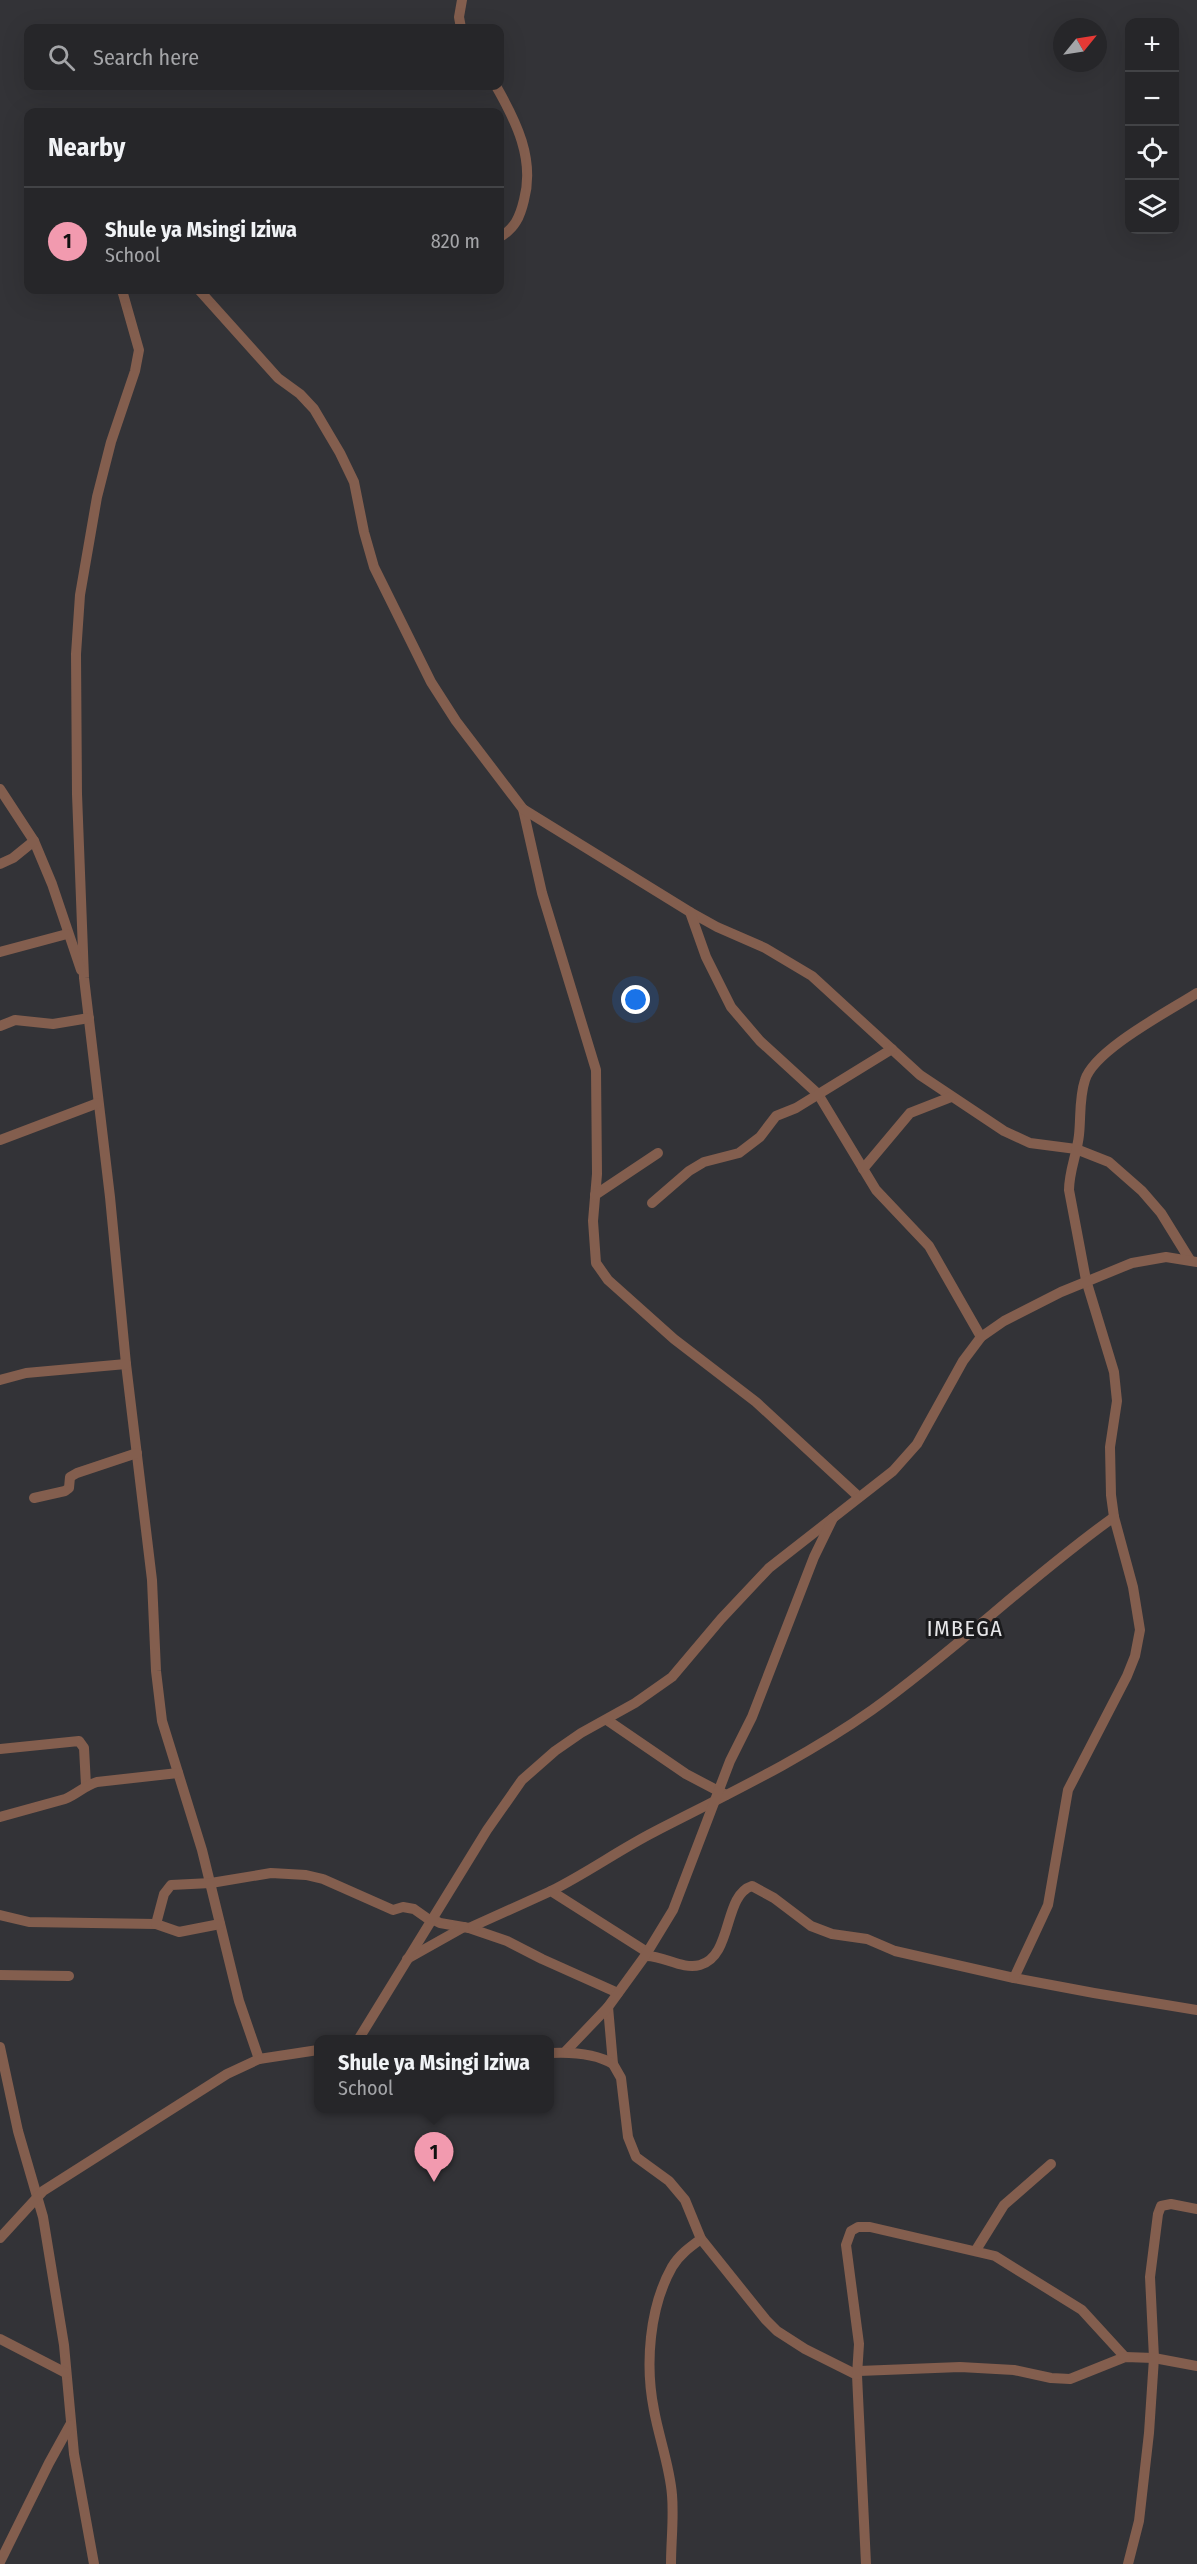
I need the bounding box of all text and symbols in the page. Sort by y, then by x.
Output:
north arrow [1053,18,1107,72]
map controls [1125,18,1179,234]
button: + [1125,18,1179,72]
search box [24,24,504,90]
icon: search [45,41,78,74]
text: Search here [93,44,199,71]
button: − [1125,72,1179,126]
button: locate [1125,126,1179,180]
text: Nearby [48,132,125,163]
button: layers [1125,180,1179,234]
text: Shule ya Msingi Iziwa [105,216,297,243]
text: 1 [63,229,72,253]
text: 820 m [431,229,480,253]
text: School [105,243,160,267]
your location [621,985,650,1014]
district label: IMBEGA [927,1615,1003,1642]
popup [314,2035,554,2113]
text: Shule ya Msingi Iziwa [338,2049,530,2076]
text: School [338,2076,393,2100]
pin: 1 [414,2132,454,2182]

